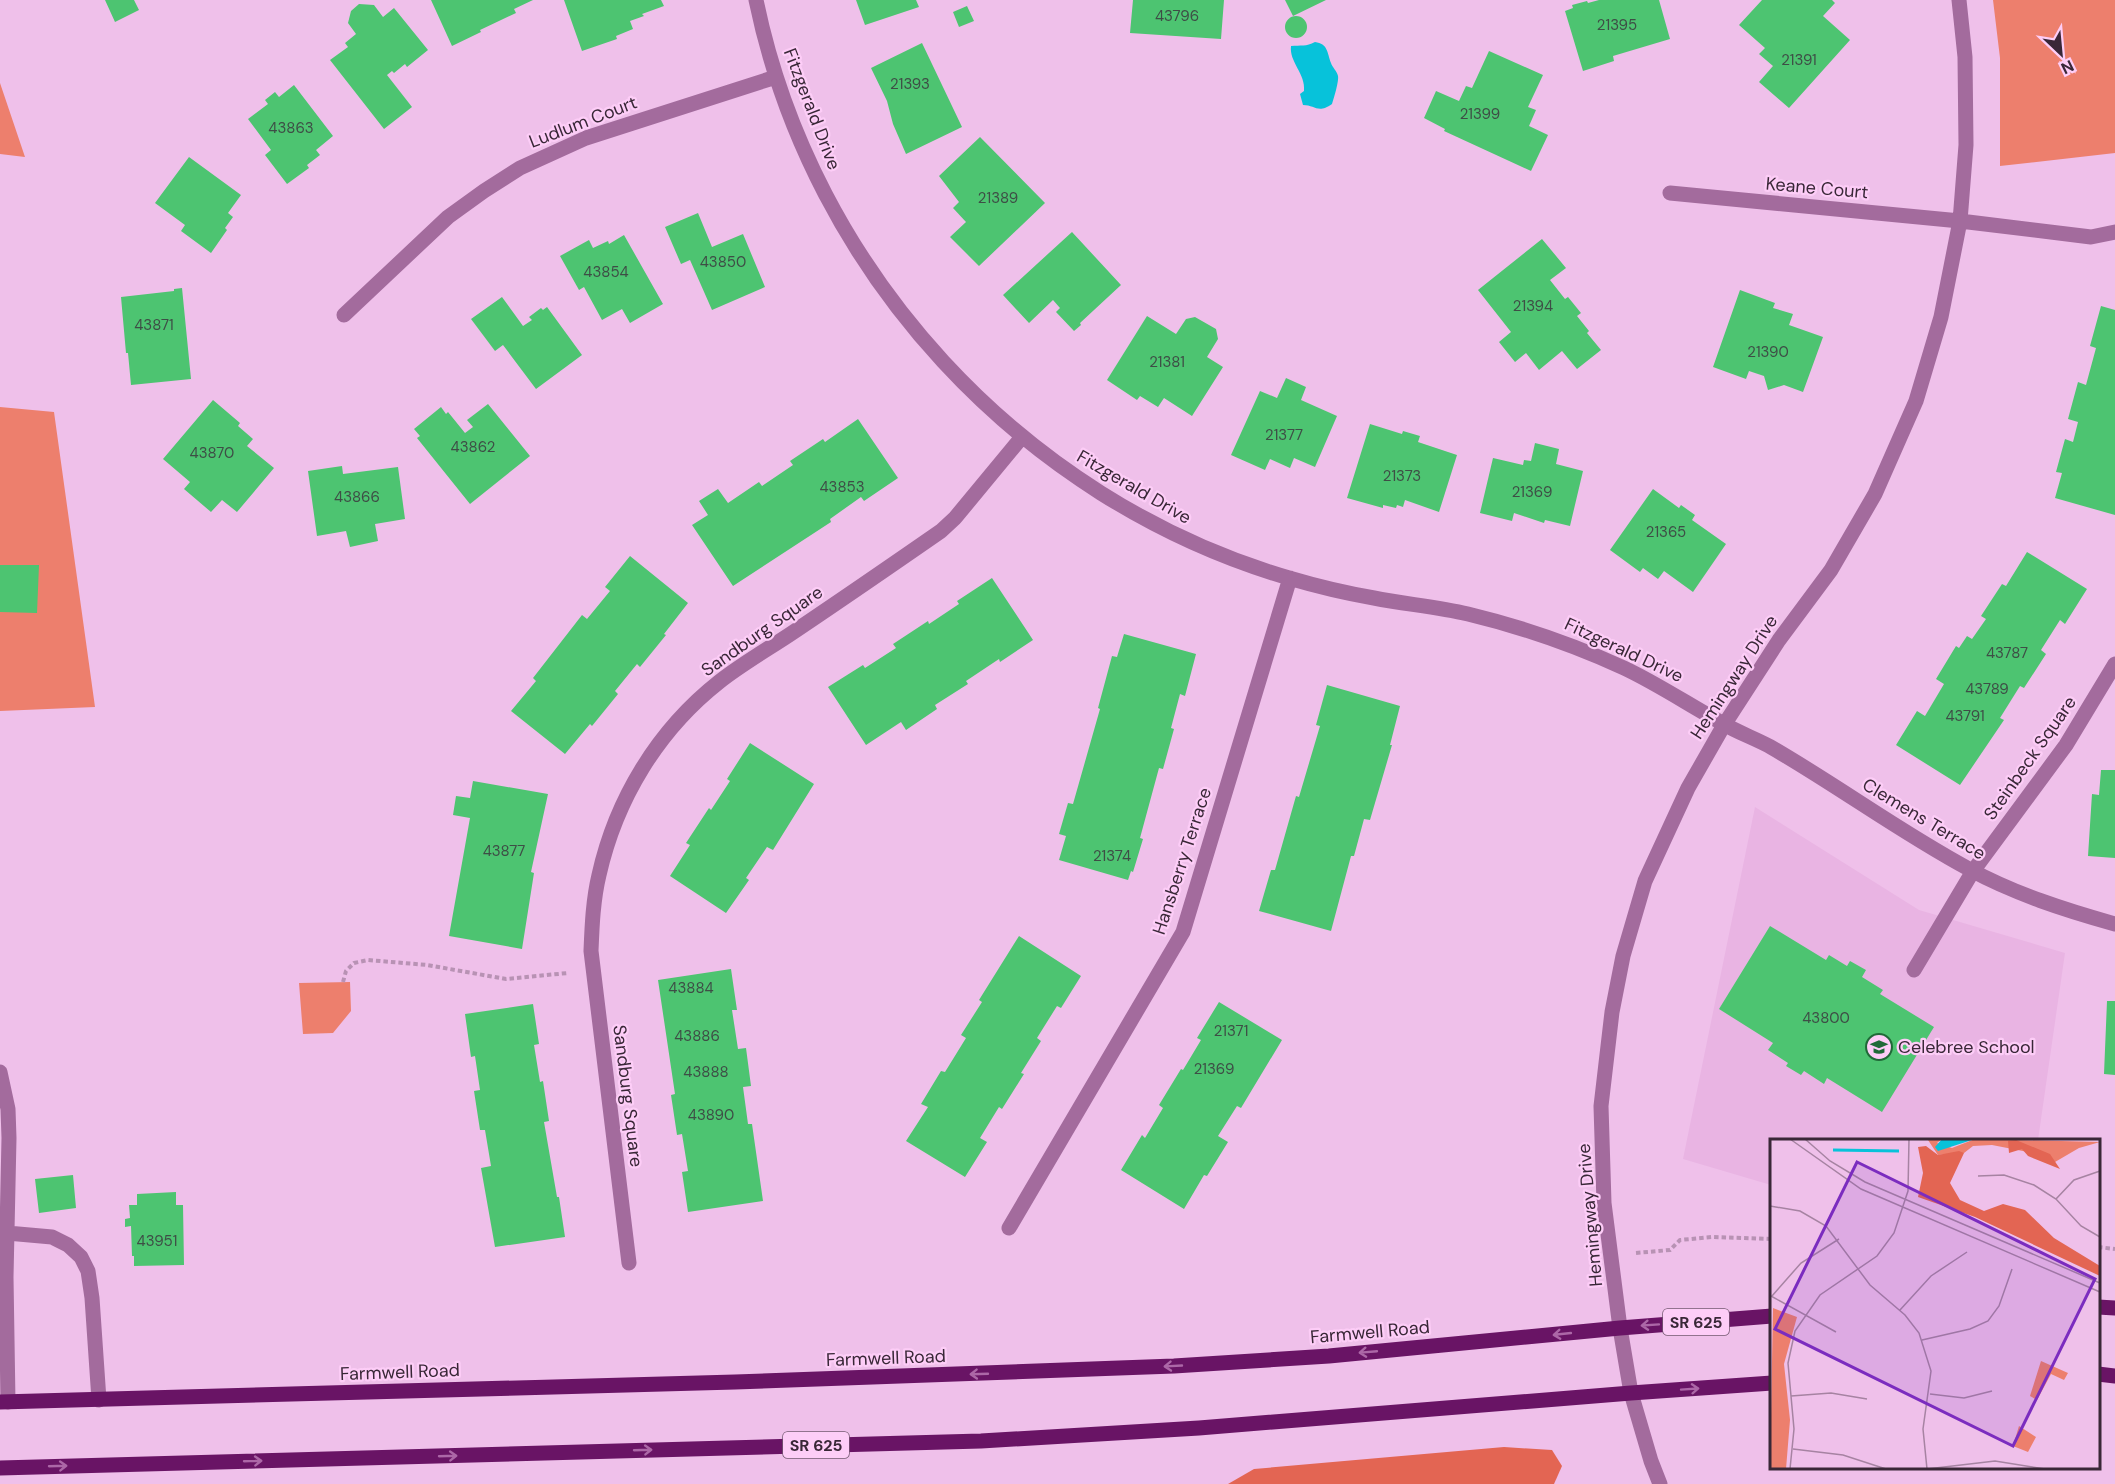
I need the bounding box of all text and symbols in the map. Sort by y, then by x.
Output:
house number: 43796 [1155,6,1199,26]
house number: 21395 [1597,15,1637,35]
north arrow [2031,24,2091,84]
street label: Fitzgerald Drive [778,45,846,173]
house number: 21391 [1781,50,1817,70]
text: N [2058,55,2077,79]
house number: 21393 [890,74,930,94]
street label: Ludlum Court [526,90,640,154]
house number: 21399 [1460,104,1500,124]
house number: 43863 [268,118,314,138]
street label: Keane Court [1765,172,1869,204]
house number: 21389 [978,188,1018,208]
house number: 43850 [700,252,746,272]
house number: 43854 [583,262,629,282]
house number: 21394 [1513,296,1553,316]
house number: 43871 [134,315,174,335]
house number: 21390 [1747,342,1789,362]
house number: 21381 [1149,352,1185,372]
house number: 21377 [1265,425,1303,445]
house number: 43862 [451,437,495,457]
house number: 43870 [190,443,234,463]
street label: Fitzgerald Drive [1072,445,1196,529]
house number: 21373 [1383,466,1421,486]
house number: 43853 [819,477,865,497]
house number: 21369 [1512,482,1552,502]
house number: 43866 [334,487,380,507]
house number: 21365 [1646,522,1686,542]
street label: Sandburg Square [697,580,827,682]
street label: Hemingway Drive [1685,610,1783,744]
street label: Fitzgerald Drive [1561,612,1687,688]
house number: 43787 [1986,643,2028,663]
house number: 43789 [1965,679,2009,699]
street label: Steinbeck Square [1978,691,2082,825]
house number: 43791 [1945,706,1985,726]
street label: Clemens Terrace [1858,773,1990,865]
street label: Hansberry Terrace [1147,784,1217,938]
house number: 43877 [483,841,525,861]
house number: 21374 [1093,846,1131,866]
house number: 43884 [668,978,714,998]
house number: 43800 [1802,1008,1850,1028]
house number: 21371 [1214,1021,1248,1041]
street label: Sandburg Square [607,1024,649,1168]
house number: 43886 [674,1026,720,1046]
school or university icon: Celebree School [1864,1032,1894,1062]
place label: Celebree School [1898,1035,2035,1059]
house number: 21369 [1194,1059,1234,1079]
house number: 43888 [683,1062,729,1082]
house number: 43890 [688,1105,734,1125]
inset map [1770,1139,2100,1469]
street label: Hemingway Drive [1572,1142,1608,1288]
house number: 43951 [137,1231,177,1251]
road number: SR 625 [1663,1309,1729,1335]
street label: Farmwell Road [1309,1315,1431,1349]
one-way arrow [1641,1320,1661,1331]
one-way arrow [1553,1329,1573,1340]
street label: Farmwell Road [826,1344,946,1372]
one-way arrow [1359,1347,1378,1358]
street label: Farmwell Road [340,1358,460,1386]
one-way arrow [1164,1361,1184,1372]
one-way arrow [969,1368,989,1380]
one-way arrow [1679,1383,1699,1394]
road number: SR 625 [783,1432,849,1458]
one-way arrow [633,1445,653,1456]
one-way arrow [438,1450,458,1461]
one-way arrow [243,1455,263,1467]
one-way arrow [48,1460,68,1472]

